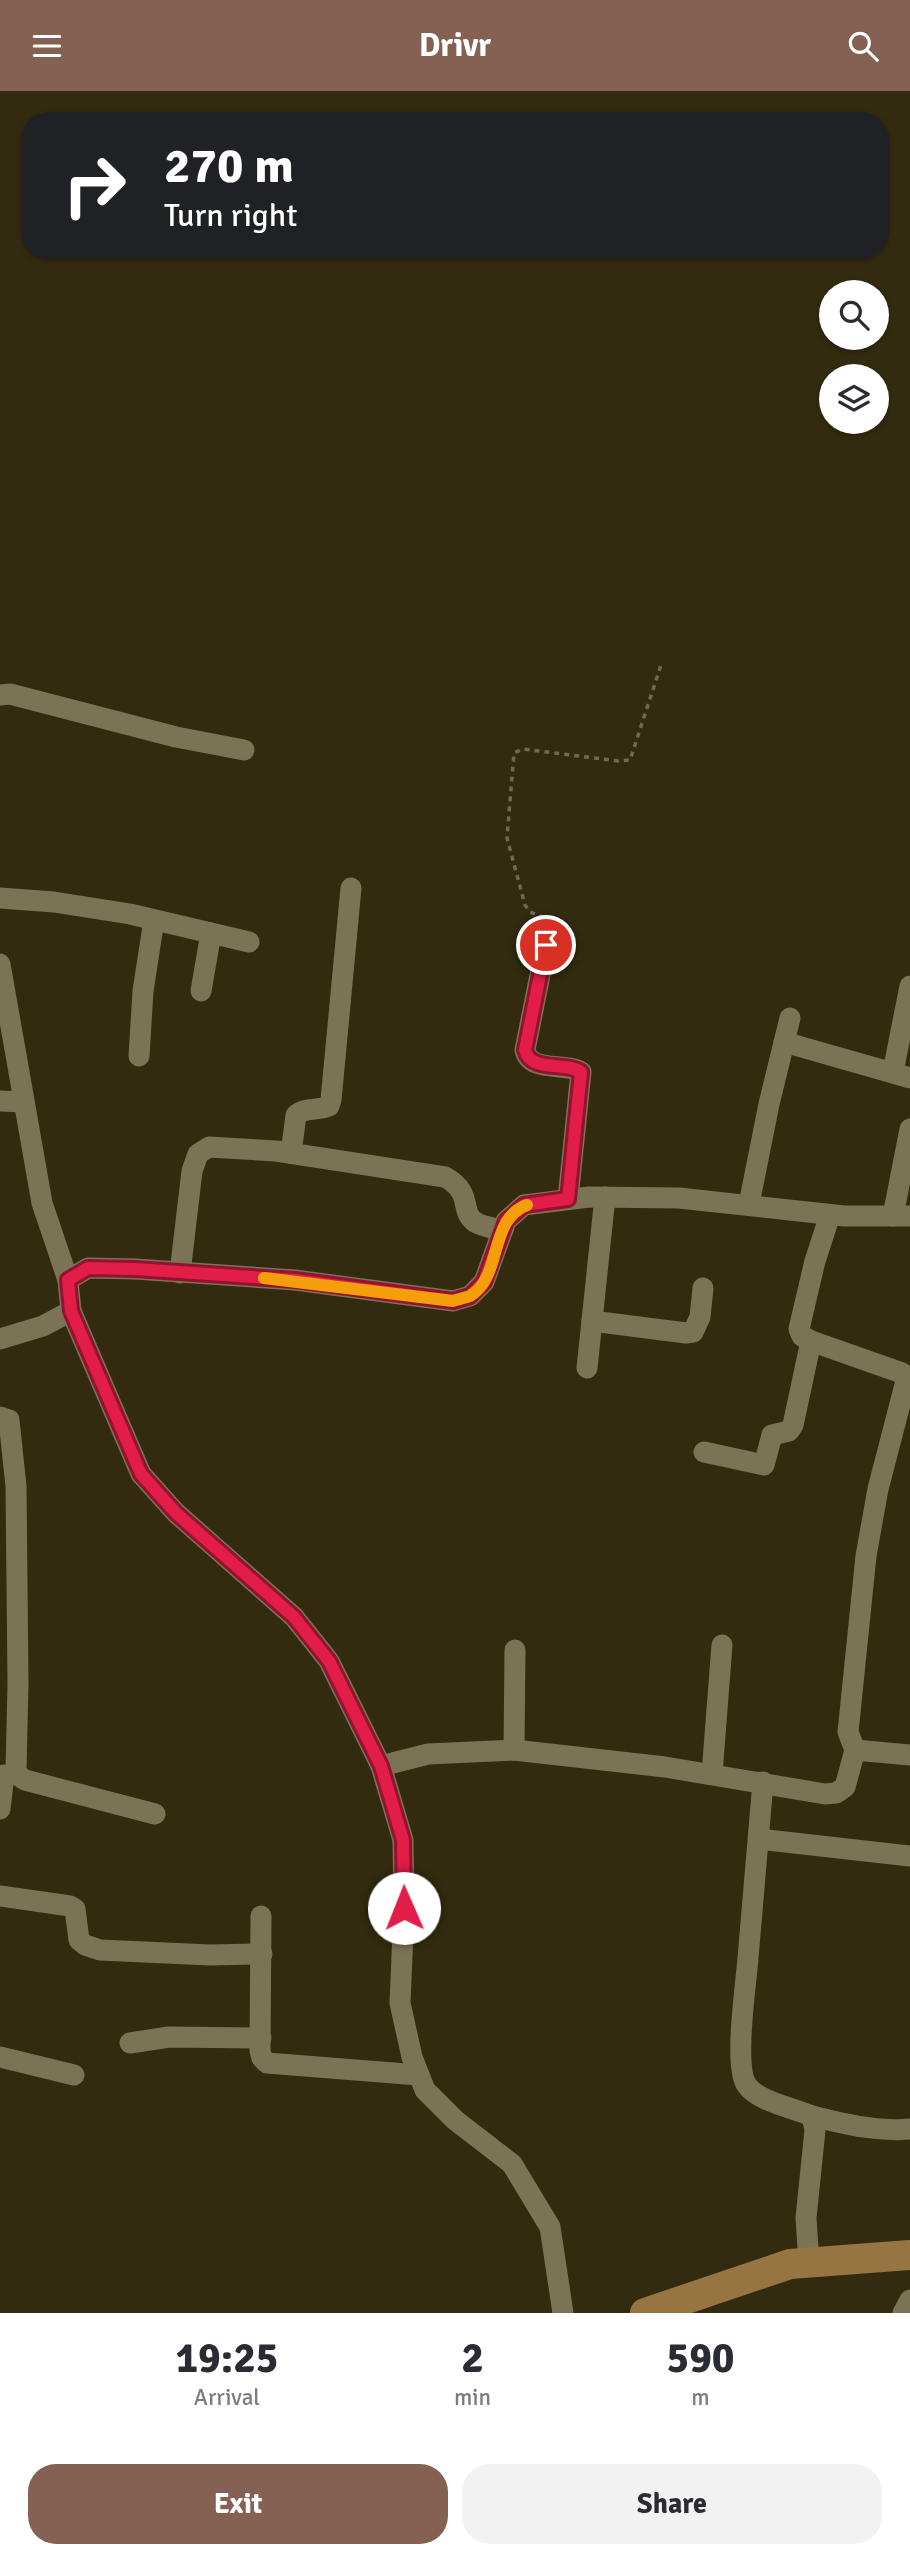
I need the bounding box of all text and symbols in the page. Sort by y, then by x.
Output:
text: Drivr [419,26,491,65]
icon: menu [28,27,66,65]
icon: search [844,27,882,65]
text: 270 m [164,136,294,196]
icon: right [49,140,140,231]
text: Turn right [164,196,297,235]
map controls [819,280,889,434]
button: search [819,280,889,350]
button: layers [819,364,889,434]
pin [516,915,576,975]
icon: arrive [527,926,565,964]
position arrow [367,1871,441,1945]
text: 19:25 [175,2333,279,2384]
text: 2 [461,2333,484,2384]
text: 590 [666,2333,735,2384]
text: Arrival [194,2383,260,2412]
text: min [454,2383,491,2412]
text: m [691,2383,710,2412]
button: Exit [28,2464,448,2544]
button: Share [462,2464,882,2544]

